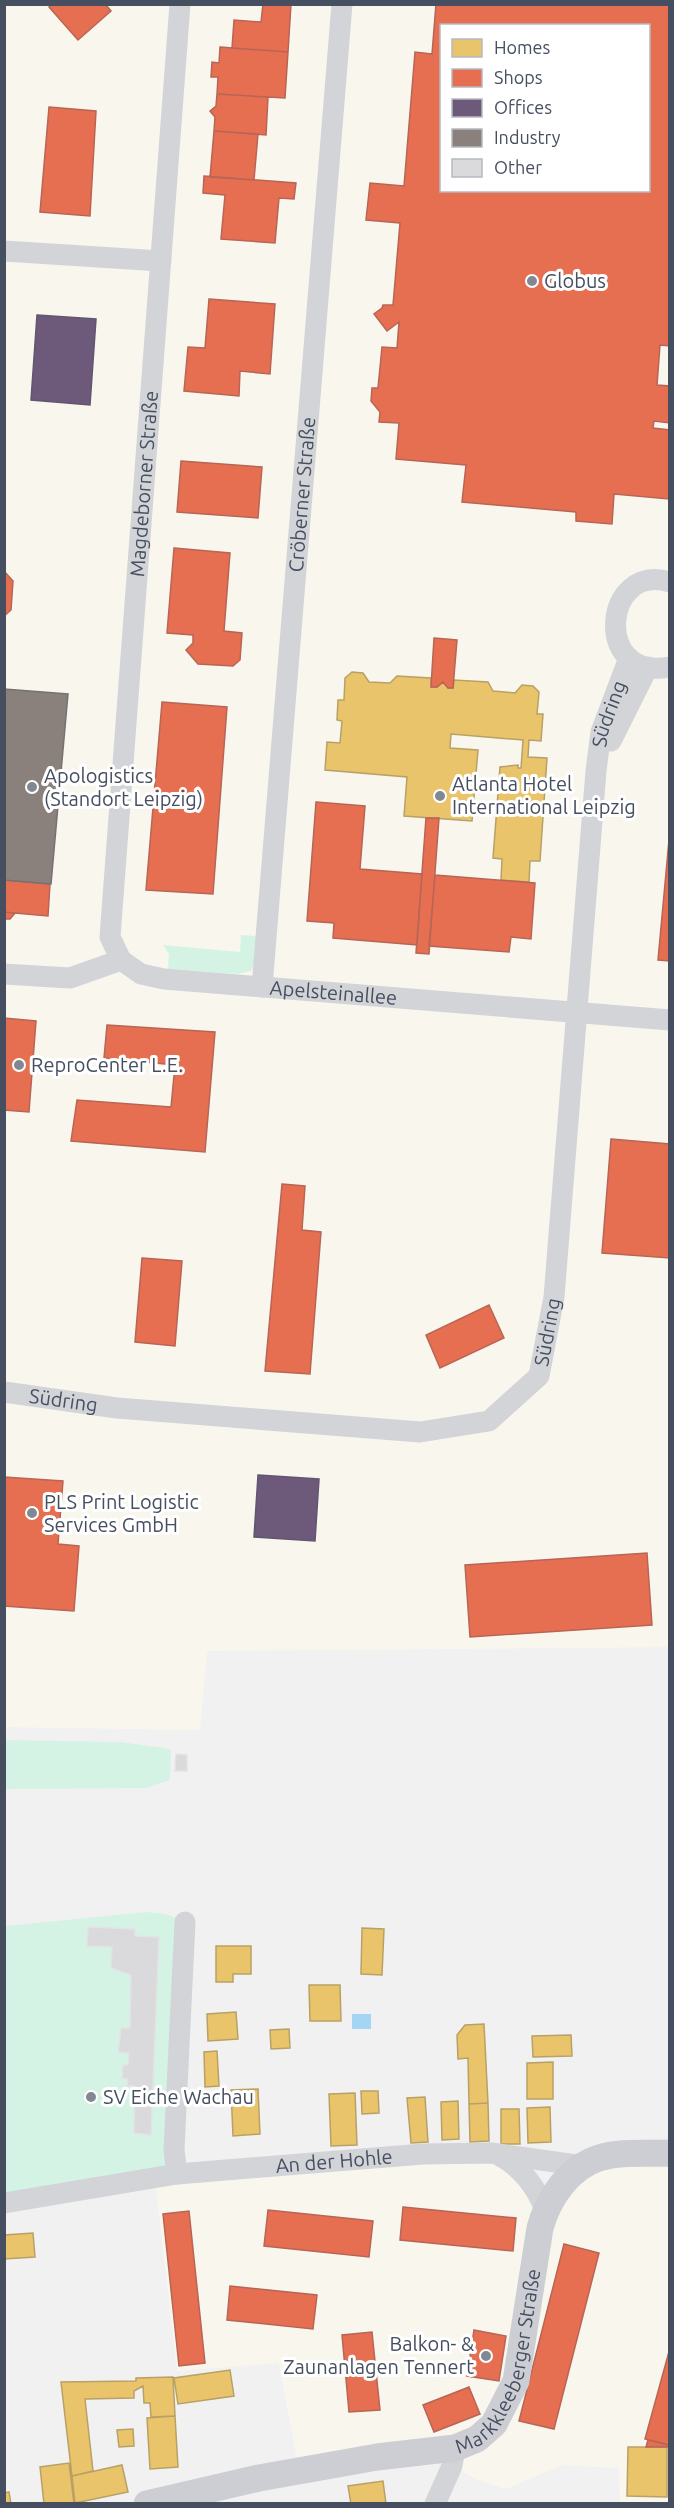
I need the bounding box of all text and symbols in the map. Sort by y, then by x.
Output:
legend [440,24,650,192]
text: Homes [494,37,551,57]
text: Shops [494,67,543,87]
text: Offices [494,97,552,117]
text: Industry [494,127,561,147]
text: Other [494,157,542,177]
place label: Globus [544,269,606,292]
marker: Globus [525,274,539,288]
street label: Magdeborner Straße [125,390,162,578]
street label: Cröberner Straße [284,416,319,573]
street label: Südring [587,677,630,748]
place label: Apologistics (Standort Leipzig) [44,764,203,810]
place label: Atlanta Hotel International Leipzig [452,772,636,818]
marker: Apologistics (Standort Leipzig) [25,780,39,794]
marker: Atlanta Hotel International Leipzig [433,789,447,803]
street label: Apelsteinallee [269,976,398,1009]
place label: ReproCenter L.E. [31,1053,183,1076]
marker: ReproCenter L.E. [12,1058,26,1072]
street label: Südring [529,1296,565,1368]
street label: Südring [28,1384,99,1416]
place label: PLS Print Logistic Services GmbH [44,1490,199,1536]
marker: PLS Print Logistic Services GmbH [25,1506,39,1520]
place label: SV Eiche Wachau [103,2085,254,2108]
marker: SV Eiche Wachau [84,2090,98,2104]
street label: An der Hohle [275,2145,393,2177]
street label: Markkleeberger Straße [451,2267,544,2458]
place label: Balkon- & Zaunanlagen Tennert [283,2332,474,2378]
marker: Balkon- & Zaunanlagen Tennert [479,2349,493,2363]

